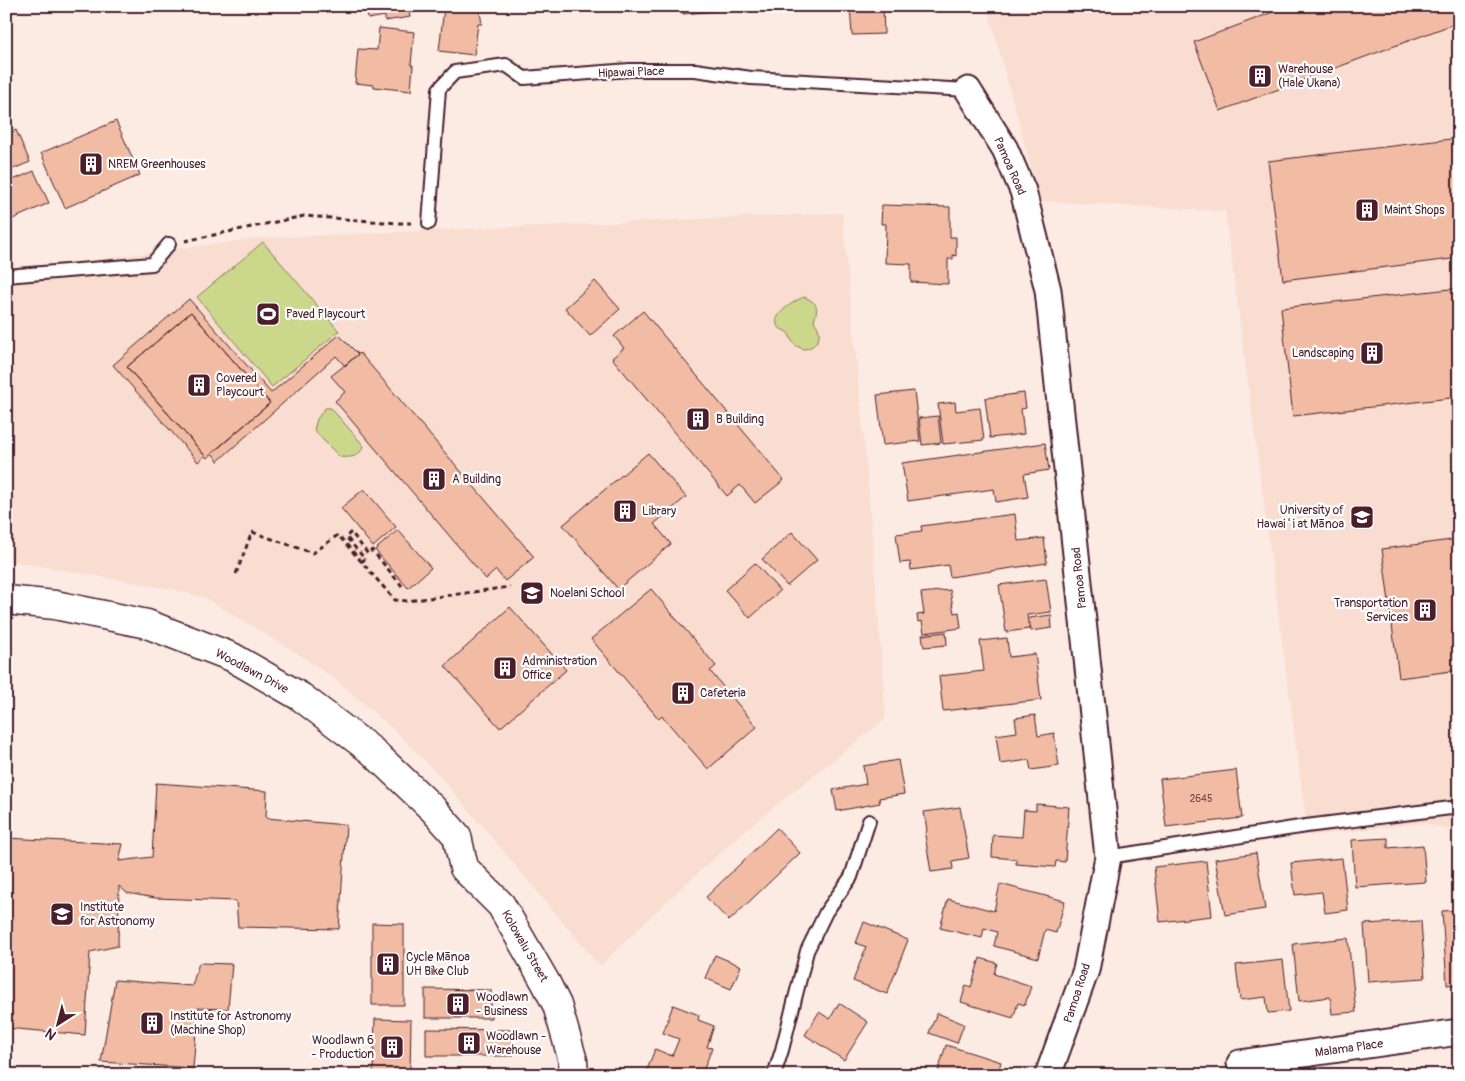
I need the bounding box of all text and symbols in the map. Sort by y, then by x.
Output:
place label: Warehouse (Hale Ukana) [1278,62,1341,91]
building icon: Warehouse (Hale Ukana) [1247,63,1273,89]
street label: Hipawai Place [598,64,665,81]
street label: Pamoa Road [990,135,1029,198]
building icon: NREM Greenhouses [78,151,104,177]
place label: NREM Greenhouses [108,157,206,172]
building icon: Maint Shops [1354,197,1380,223]
place label: Maint Shops [1384,203,1445,218]
sports icon: Paved Playcourt [255,301,281,327]
place label: Paved Playcourt [286,307,366,322]
building icon: Landscaping [1359,340,1385,366]
place label: Landscaping [1292,346,1354,361]
place label: Covered Playcourt [216,371,264,400]
building icon: Covered Playcourt [186,372,212,398]
building icon: B Building [685,406,711,432]
place label: B Building [716,412,764,427]
building icon: A Building [421,466,447,492]
place label: A Building [452,472,501,487]
building icon: Library [612,498,638,524]
place label: University of Hawaiʻi at Mānoa [1257,503,1344,532]
place label: Library [642,504,676,519]
school or university icon: University of Hawaiʻi at Mānoa [1349,504,1375,530]
street label: Pamoa Road [1069,546,1090,609]
school or university icon: Noelani School [519,580,545,606]
place label: Noelani School [550,586,625,601]
place label: Transportation Services [1334,596,1409,625]
building icon: Transportation Services [1412,597,1438,623]
street label: Woodlawn Drive [213,646,291,697]
place label: Administration Office [522,654,597,683]
building icon: Administration Office [492,655,518,681]
building icon: Cafeteria [670,680,696,706]
place label: Cafeteria [700,686,746,701]
house number: 2645 [1190,793,1212,805]
place label: Institute for Astronomy [80,900,155,929]
school or university icon: Institute for Astronomy [49,901,75,927]
street label: Kolowalu Street [498,908,551,985]
place label: Cycle Mānoa UH Bike Club [406,950,470,979]
building icon: Cycle Mānoa UH Bike Club [375,951,401,977]
street label: Pamoa Road [1061,961,1094,1025]
place label: Woodlawn - Business [476,990,529,1019]
building icon: Woodlawn - Business [445,991,471,1017]
north arrow [32,998,82,1048]
place label: Institute for Astronomy (Machine Shop) [170,1009,291,1038]
building icon: Institute for Astronomy (Machine Shop) [139,1010,165,1036]
text: N [42,1024,59,1044]
place label: Woodlawn - Warehouse [486,1029,546,1058]
building icon: Woodlawn - Warehouse [456,1030,482,1056]
place label: Woodlawn 6 - Production [311,1033,374,1062]
building icon: Woodlawn 6 - Production [379,1034,405,1060]
street label: Malama Place [1314,1036,1384,1061]

